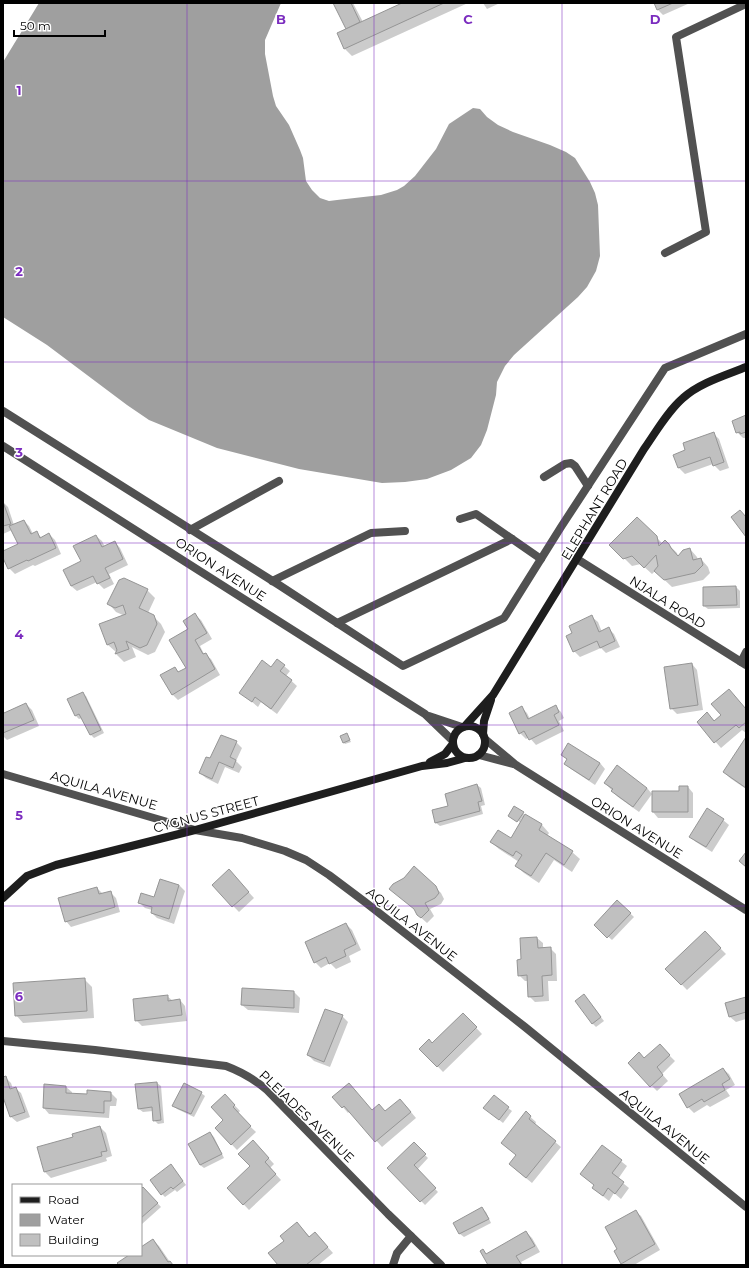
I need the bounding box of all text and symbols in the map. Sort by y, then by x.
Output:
text: B [276,11,286,27]
text: C [463,11,473,27]
text: D [650,11,661,27]
scale bar [14,12,105,38]
text: 50 m [20,18,51,33]
text: 1 [16,82,22,98]
text: 2 [15,263,23,279]
text: 3 [14,444,23,460]
street label: ELEPHANT ROAD [557,455,631,563]
street label: ORION AVENUE [173,534,269,604]
street label: NJALA ROAD [627,572,709,632]
text: 4 [15,626,24,642]
street label: AQUILA AVENUE [49,767,159,813]
street label: CYGNUS STREET [151,792,261,836]
street label: ORION AVENUE [588,792,686,862]
text: 5 [15,807,23,823]
street label: AQUILA AVENUE [363,884,461,964]
text: 6 [15,988,24,1004]
street label: PLEIADES AVENUE [256,1067,358,1165]
street label: AQUILA AVENUE [617,1085,713,1167]
legend [12,1184,142,1256]
text: Road [48,1192,79,1207]
text: Water [48,1212,85,1227]
text: Building [48,1232,99,1247]

